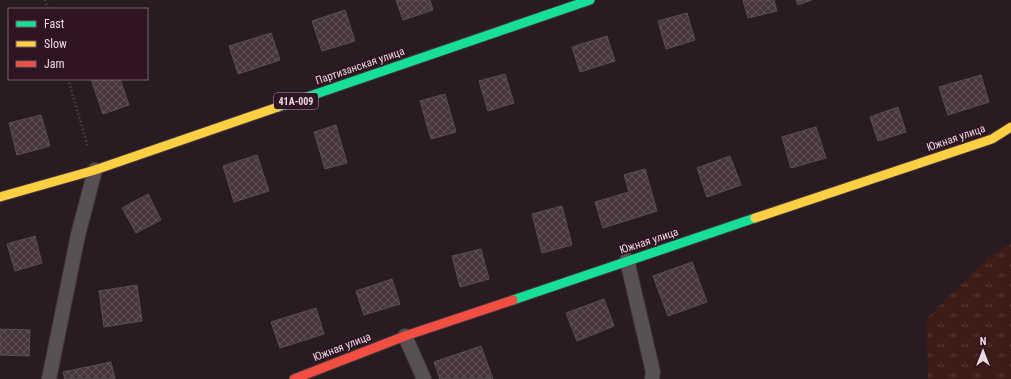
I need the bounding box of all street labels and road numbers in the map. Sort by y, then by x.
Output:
street label: Партизанская улица [314,45,406,87]
road number: 41А-009 [274,93,318,109]
street label: Южная улица [925,122,987,154]
street label: Южная улица [618,225,680,257]
street label: Южная улица [311,330,373,364]

